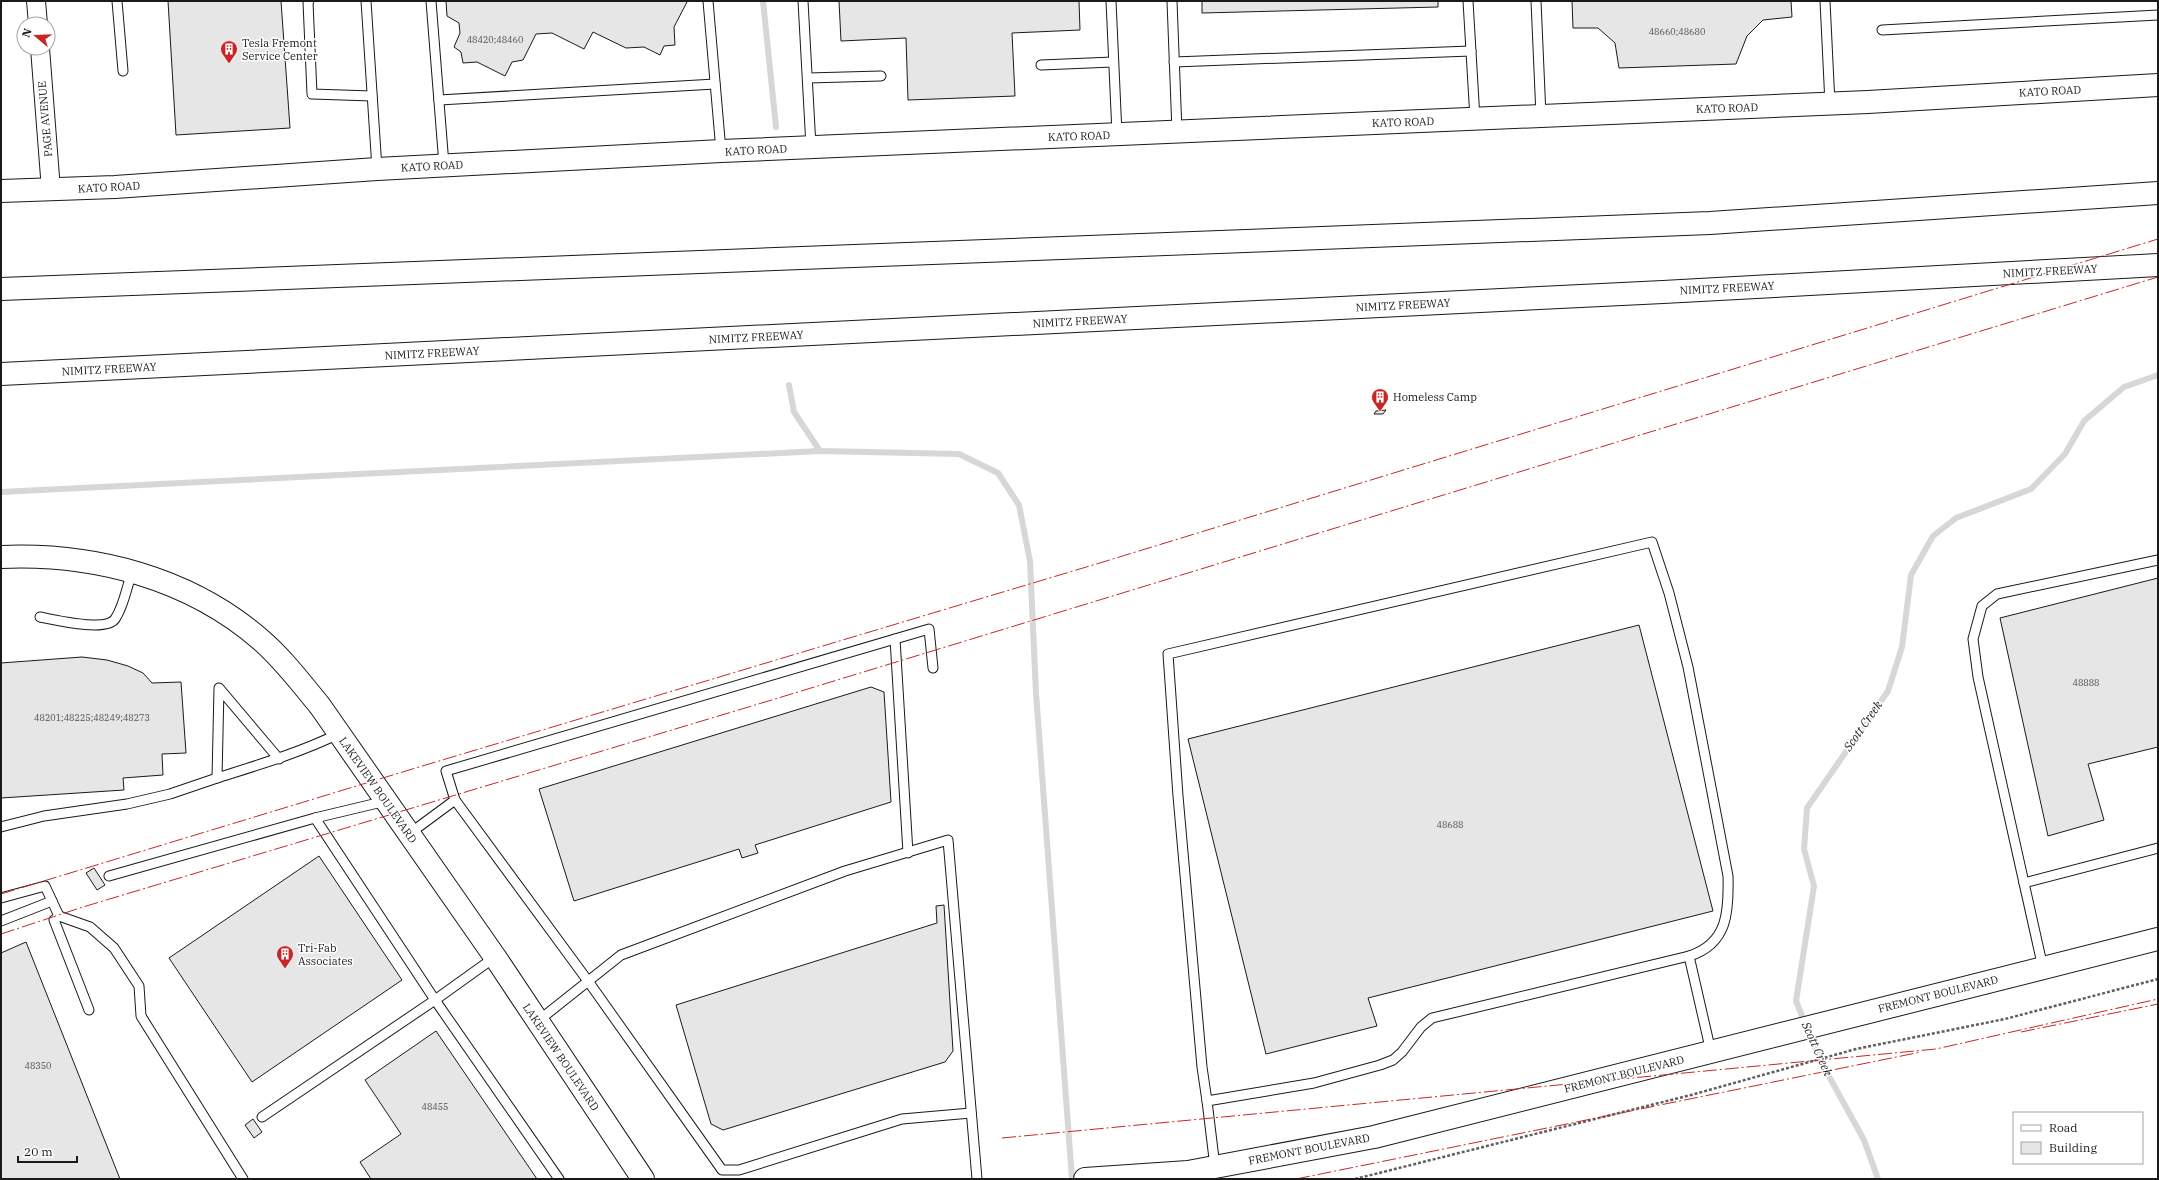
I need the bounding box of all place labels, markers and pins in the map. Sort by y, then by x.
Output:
place label: Tesla Fremont Service Center [242,36,318,63]
building icon: Tesla Fremont Service Center [219,39,239,64]
building icon: Homeless Camp [1370,387,1390,412]
place label: Homeless Camp [1393,390,1477,404]
place label: Tri-Fab Associates [298,941,353,968]
building icon: Tri-Fab Associates [275,944,295,969]

